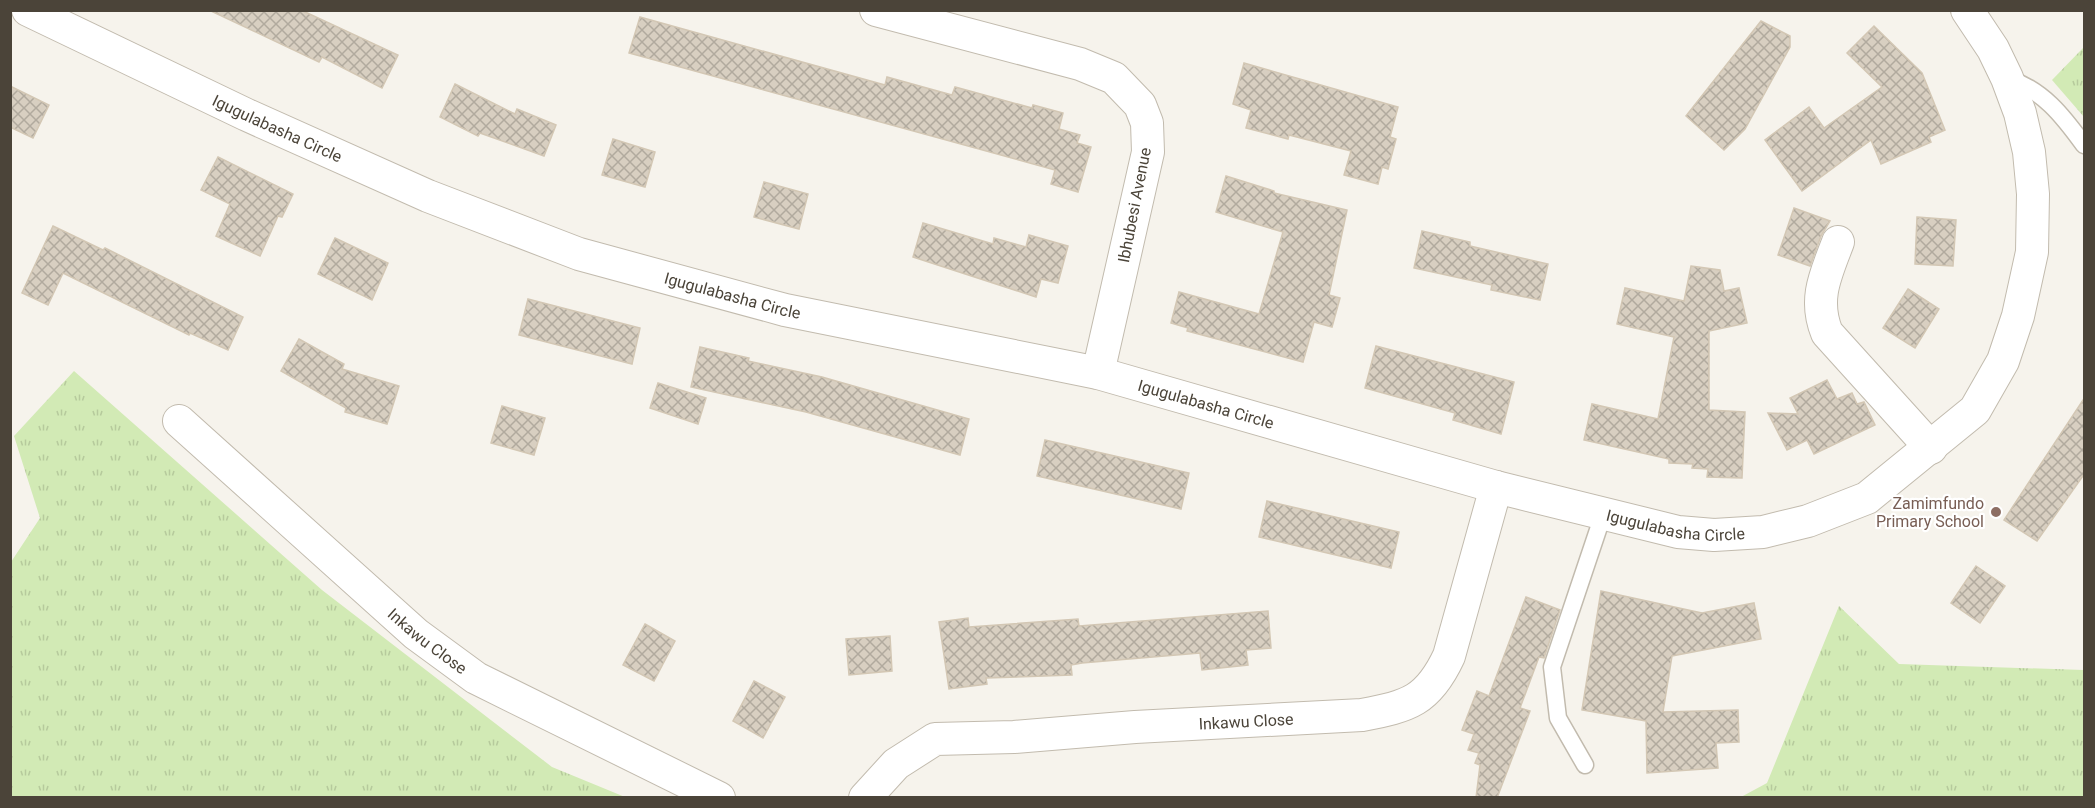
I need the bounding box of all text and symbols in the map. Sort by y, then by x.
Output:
street label: Igugulabasha Circle [209,91,345,166]
street label: Ibhubesi Avenue [1114,146,1155,264]
street label: Igugulabasha Circle [662,269,802,323]
street label: Igugulabasha Circle [1136,376,1276,433]
place label: Zamimfundo Primary School [1876,494,1984,531]
marker: Zamimfundo Primary School [1989,505,2003,519]
street label: Igugulabasha Circle [1604,506,1745,545]
street label: Inkawu Close [384,604,470,678]
street label: Inkawu Close [1198,710,1294,734]

